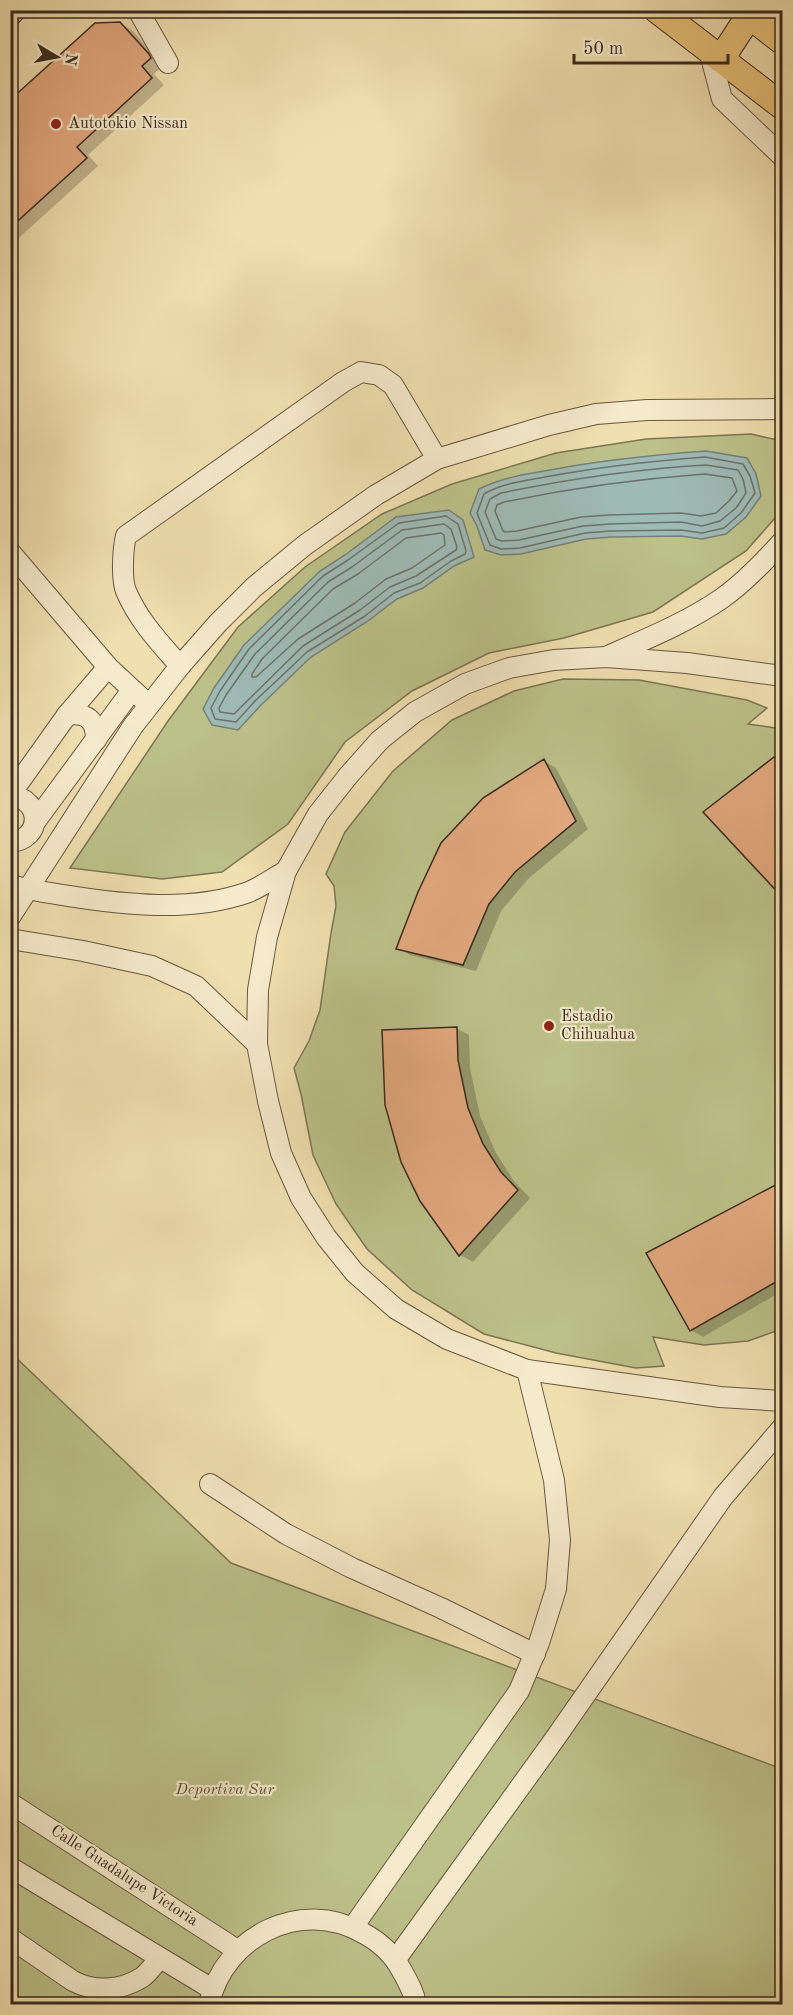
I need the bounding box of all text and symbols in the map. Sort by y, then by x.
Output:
north arrow [27,27,87,87]
scale bar [574,27,728,65]
text: 50 m [583,40,623,58]
text: N [61,52,79,67]
place label: Autotokio Nissan [68,116,188,132]
marker: Autotokio Nissan [49,117,63,131]
place label: Estadio Chihuahua [561,1009,635,1043]
marker: Estadio Chihuahua [542,1019,556,1033]
park label: Deportiva Sur [175,1782,275,1798]
street label: Calle Guadalupe Victoria [48,1823,200,1929]

